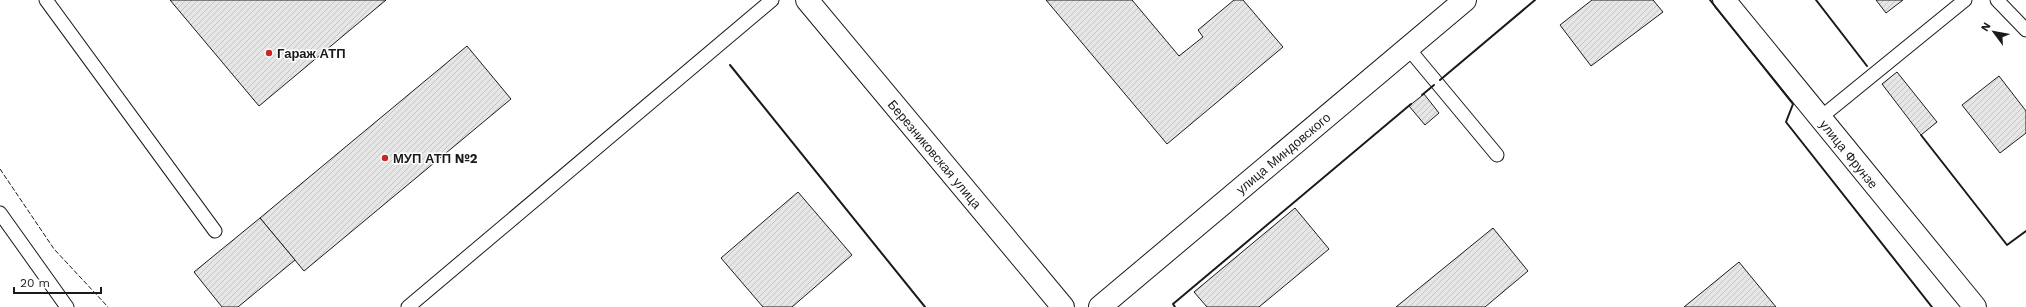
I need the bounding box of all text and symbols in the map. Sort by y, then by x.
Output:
north arrow [1974,12,2014,52]
text: N [1978,20,1994,34]
place label: Гараж АТП [277,46,346,61]
marker: Гараж АТП [264,48,274,58]
street label: Березниковская улица [885,97,985,212]
street label: улица Миндовского [1233,110,1333,197]
street label: улица Фрунзе [1816,117,1881,192]
place label: МУП АТП №2 [393,151,478,166]
marker: МУП АТП №2 [380,153,390,163]
scale bar [14,269,101,295]
text: 20 m [20,276,50,290]

